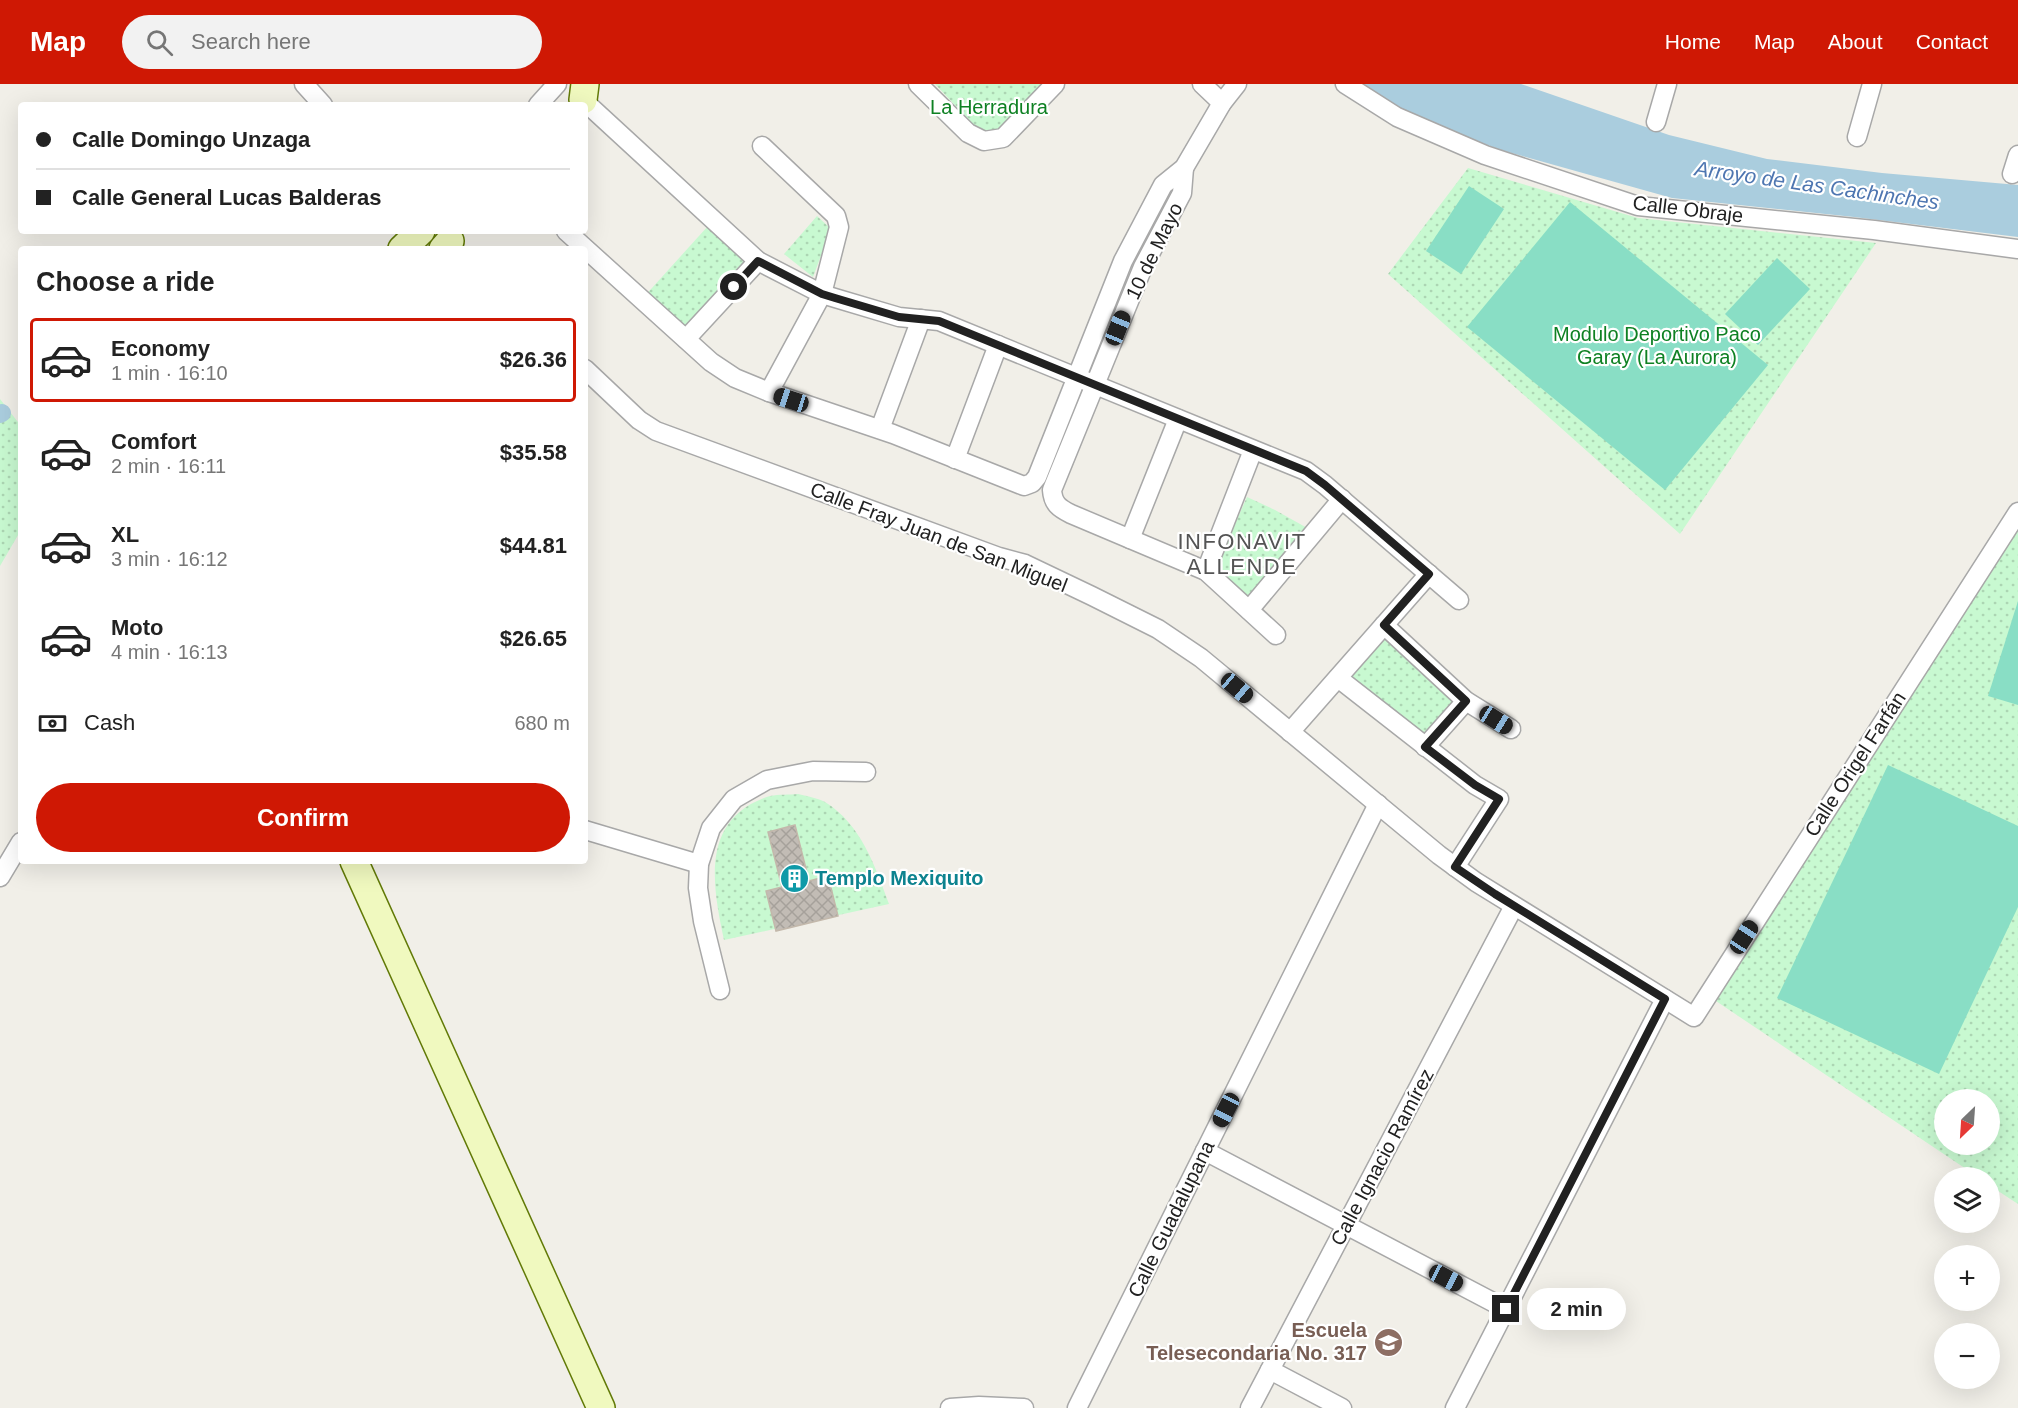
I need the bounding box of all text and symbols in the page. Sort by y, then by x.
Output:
search box [122,15,542,69]
text: Map [30,26,86,57]
icon: search [143,26,176,59]
text: Search here [191,29,311,54]
text: Home [1665,30,1721,53]
text: Map [1754,30,1795,53]
text: About [1828,30,1883,53]
text: Contact [1916,30,1988,53]
park label: La Herradura [930,96,1049,118]
text: Calle Domingo Unzaga [72,127,310,152]
water label: Arroyo de Las Cachinches [1691,156,1941,214]
text: Calle General Lucas Balderas [72,185,381,210]
street label: Calle Obraje [1631,191,1745,227]
street label: 10 de Mayo [1121,199,1187,303]
text: Choose a ride [36,267,215,297]
route start [720,273,747,300]
car [1103,308,1133,348]
park label: Modulo Deportivo Paco Garay (La Aurora) [1553,323,1761,368]
icon: car [39,333,93,387]
text: Economy [111,336,210,361]
text: $26.36 [500,347,567,372]
text: 1 min · 16:10 [111,362,228,384]
car [771,386,811,414]
icon: car [39,426,93,480]
text: Comfort [111,429,197,454]
text: $35.58 [500,440,567,465]
text: 2 min · 16:11 [111,455,226,477]
street label: Calle Fray Juan de San Miguel [807,478,1071,596]
icon: car [39,519,93,573]
text: XL [111,522,139,547]
district label: INFONAVIT ALLENDE [1177,529,1307,579]
text: $44.81 [500,533,567,558]
text: 3 min · 16:12 [111,548,228,570]
icon: car [39,612,93,666]
text: Moto [111,615,164,640]
text: $26.65 [500,626,567,651]
text: 4 min · 16:13 [111,641,228,663]
car [1217,670,1257,706]
street label: Calle Origel Farfán [1800,688,1910,840]
car [1476,703,1516,737]
icon: cash [36,707,69,740]
text: Cash [84,710,135,735]
text: 680 m [514,712,570,734]
button: Confirm [36,783,570,852]
building icon: Templo Mexiquito [778,862,810,894]
place label: Templo Mexiquito [815,867,984,889]
car [1727,917,1761,957]
street label: Calle Ignacio Ramírez [1326,1065,1438,1249]
north arrow [1934,1089,2000,1155]
map controls [1934,1089,2000,1389]
car [1210,1090,1242,1130]
street label: Calle Guadalupana [1124,1136,1219,1301]
button: layers [1934,1167,2000,1233]
button: + [1934,1245,2000,1311]
car [1426,1262,1466,1294]
callout: 2 min [1527,1288,1626,1330]
route end [1492,1295,1519,1322]
text: 2 min [1550,1298,1603,1320]
place label: Escuela Telesecondaria No. 317 [1146,1319,1368,1364]
button: − [1934,1323,2000,1389]
school or university icon: Escuela Telesecondaria No. 317 [1372,1326,1404,1358]

